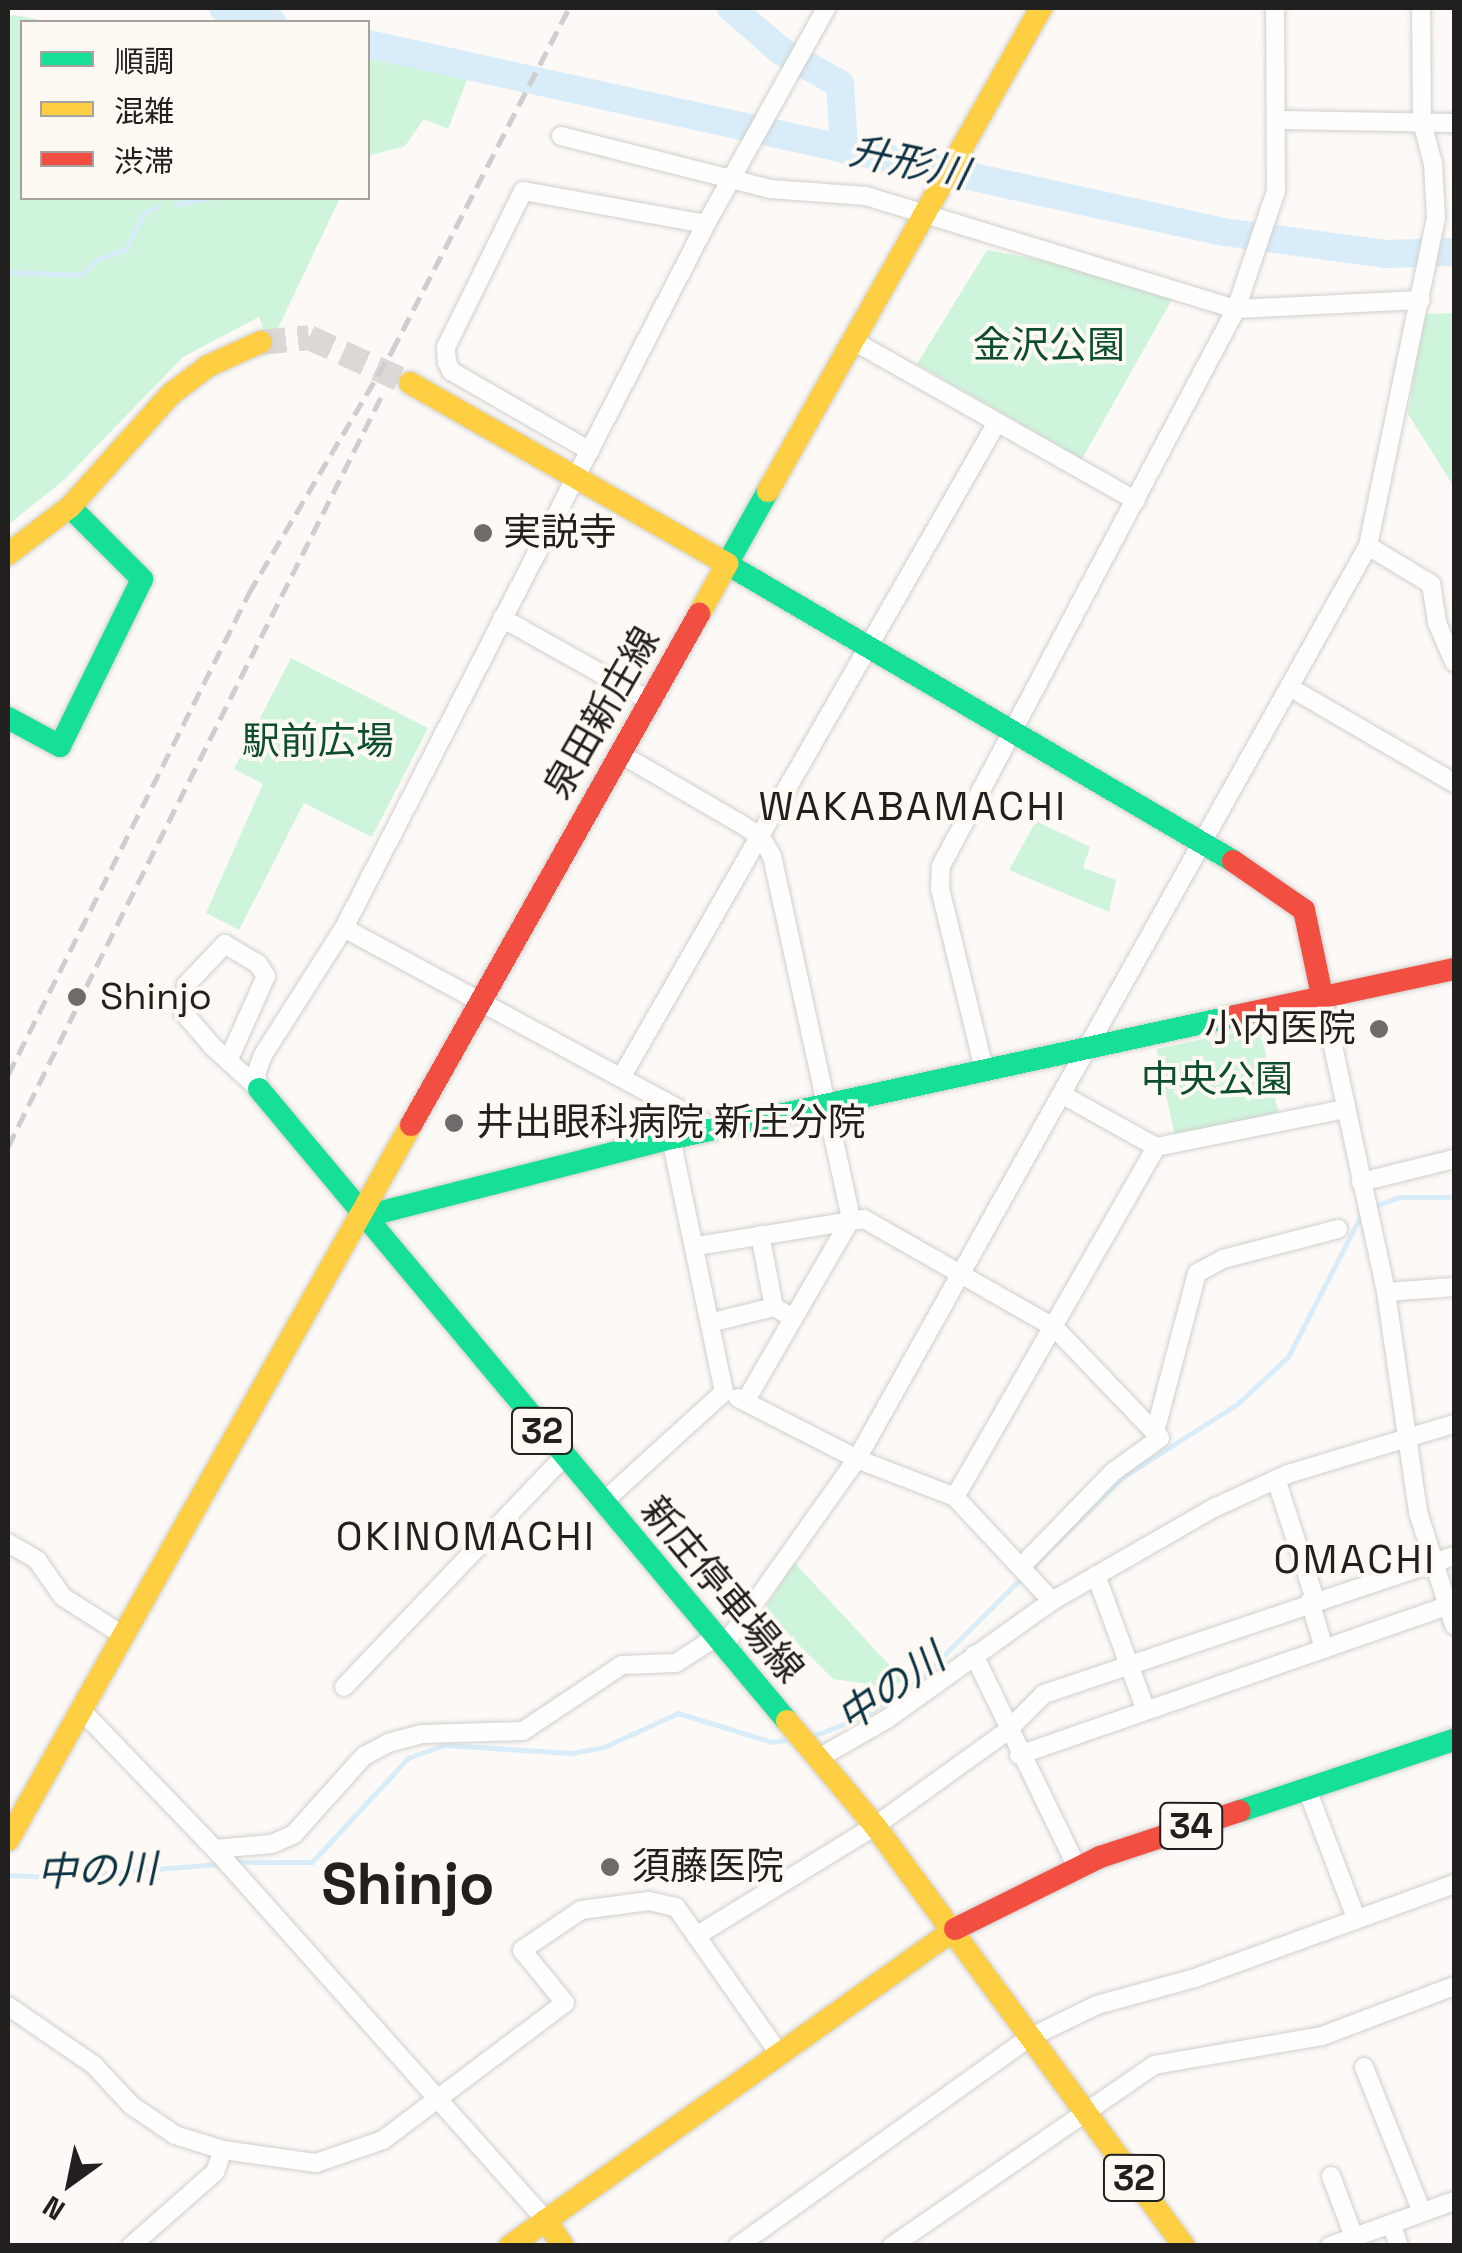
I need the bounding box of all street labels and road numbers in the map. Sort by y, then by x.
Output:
street label: 泉田新庄線 [535,619,669,807]
road number: 32 [510,1401,574,1461]
street label: 新庄停車場線 [631,1488,813,1692]
road number: 34 [1158,1796,1224,1856]
road number: 32 [1102,2148,1166,2208]

